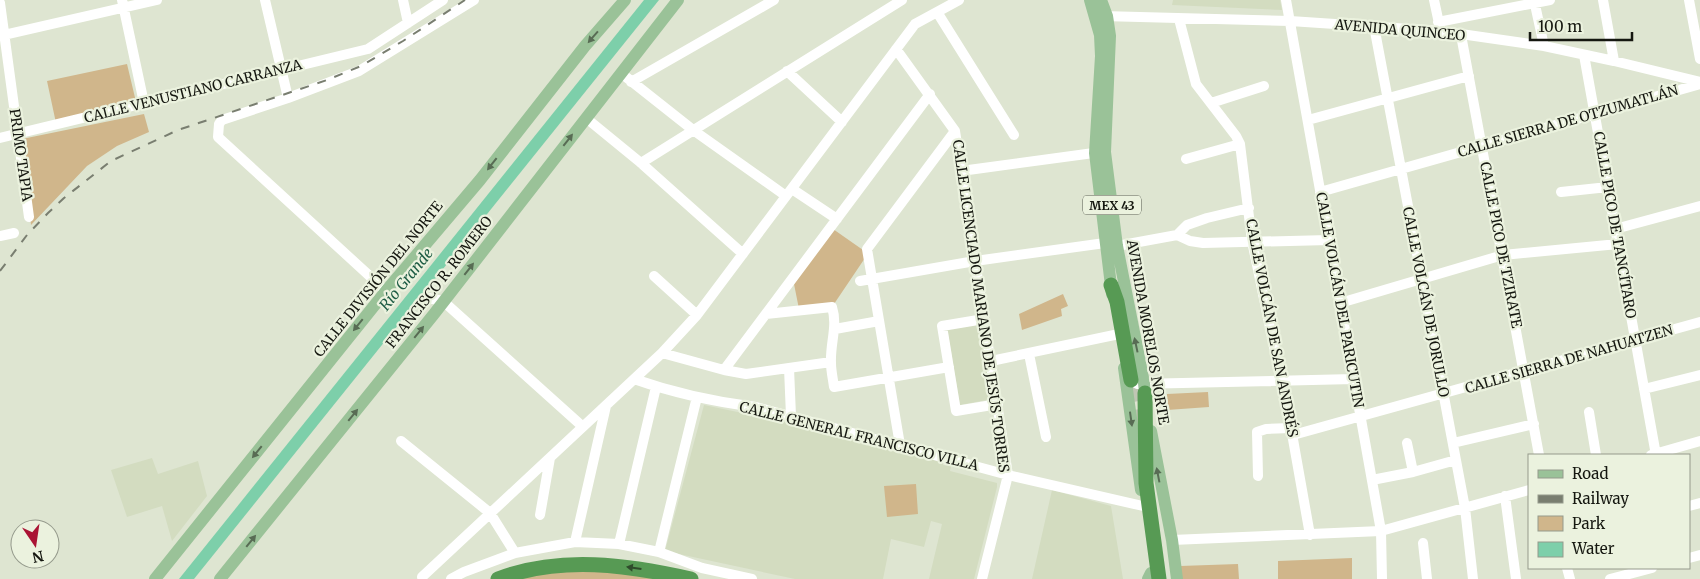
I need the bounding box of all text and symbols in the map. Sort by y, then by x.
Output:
scale bar [1530,10,1632,42]
street label: AVENIDA QUINCEO [1333,15,1466,45]
text: 100 m [1538,17,1582,36]
one-way arrow [588,30,599,43]
street label: CALLE VENUSTIANO CARRANZA [82,55,304,127]
street label: CALLE SIERRA DE OTZUMATLÁN [1456,81,1680,161]
street label: PRIMO TAPIA [6,107,36,203]
street label: CALLE PICO DE TANCÍTARO [1590,130,1640,320]
one-way arrow [563,134,574,147]
street label: CALLE LICENCIADO MARIANO DE JESÚS TORRES [949,139,1013,473]
one-way arrow [486,157,497,170]
street label: CALLE PICO DE TZIRATE [1476,160,1526,330]
street label: CALLE VOLCÁN DEL PARICUTIN [1312,191,1368,409]
road number: MEX 43 [1083,196,1141,214]
street label: CALLE DIVISIÓN DEL NORTE [309,197,447,361]
street label: CALLE VOLCÁN DE JORULLO [1399,205,1453,399]
street label: FRANCISCO R. ROMERO [382,212,496,352]
street label: CALLE VOLCÁN DE SAN ANDRÉS [1242,217,1302,439]
street label: AVENIDA MORELOS NORTE [1123,237,1173,426]
water label: Río Grande [375,244,437,314]
one-way arrow [463,263,474,276]
one-way arrow [353,318,364,331]
street label: CALLE SIERRA DE NAHUATZEN [1463,321,1675,397]
one-way arrow [414,326,425,339]
one-way arrow [1132,338,1140,353]
street label: CALLE GENERAL FRANCISCO VILLA [738,398,981,474]
one-way arrow [347,408,358,421]
one-way arrow [1127,412,1135,428]
one-way arrow [251,445,262,458]
legend [1528,454,1690,569]
text: Road [1572,464,1608,483]
one-way arrow [1154,467,1162,483]
text: Railway [1572,489,1629,508]
text: Park [1572,514,1606,533]
north arrow [10,519,60,569]
one-way arrow [245,535,256,548]
text: Water [1571,539,1615,558]
text: N [31,547,45,567]
one-way arrow [626,564,642,572]

